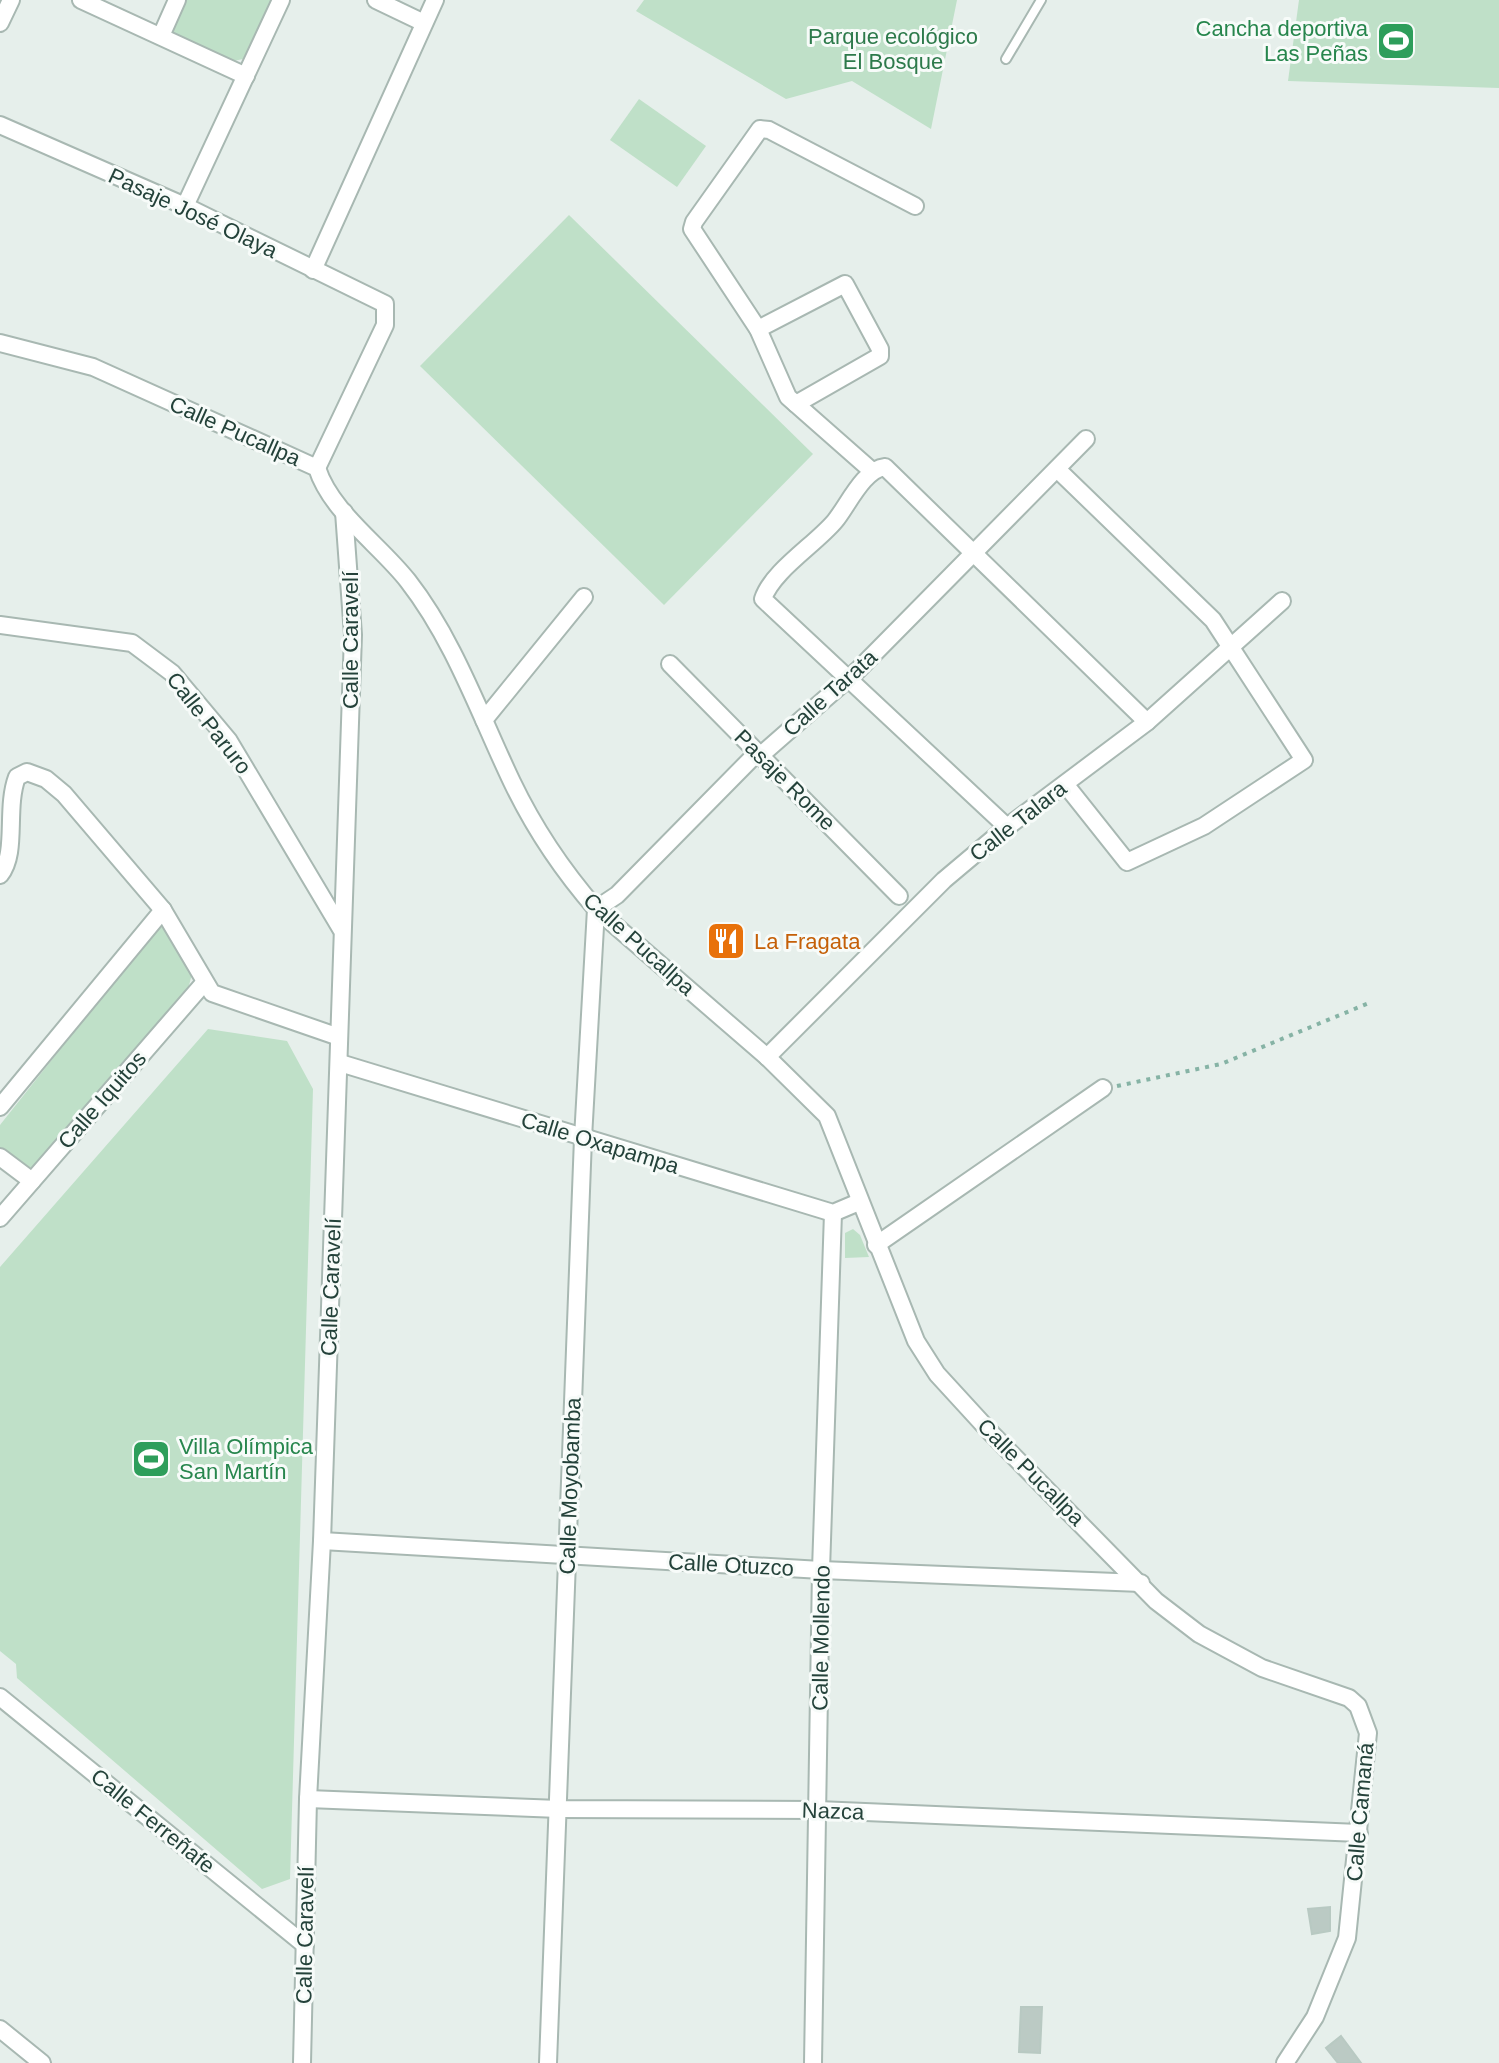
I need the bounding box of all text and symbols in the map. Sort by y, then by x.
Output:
place label: Cancha deportiva Las Peñas [1196,16,1369,66]
sports icon: Cancha deportiva Las Peñas [1375,20,1417,62]
park label: Parque ecológico El Bosque [808,24,978,74]
street label: Pasaje José Olaya [105,163,282,263]
street label: Calle Pucallpa [166,391,305,471]
street label: Calle Caravelí [338,571,363,709]
street label: Calle Tarata [778,644,882,741]
street label: Calle Paruro [162,667,256,779]
street label: Pasaje Rome [729,724,841,836]
street label: Calle Talara [965,775,1072,866]
street label: Calle Pucallpa [578,888,700,1001]
restaurant icon: La Fragata [705,920,747,962]
place label: La Fragata [754,929,861,954]
street label: Calle Iquitos [53,1046,151,1154]
street label: Calle Oxapampa [518,1107,683,1179]
street label: Calle Caravelí [316,1218,346,1356]
street label: Calle Moyobamba [554,1396,586,1575]
street label: Calle Pucallpa [972,1413,1090,1531]
place label: Villa Olímpica San Martín [179,1434,314,1484]
sports icon: Villa Olímpica San Martín [130,1438,172,1480]
street label: Calle Otuzco [667,1549,795,1581]
street label: Calle Mollendo [807,1565,835,1711]
street label: Calle Camaná [1341,1741,1379,1883]
street label: Calle Ferreñafe [86,1764,220,1878]
street label: Nazca [801,1797,865,1825]
street label: Calle Caravelí [291,1866,319,2004]

